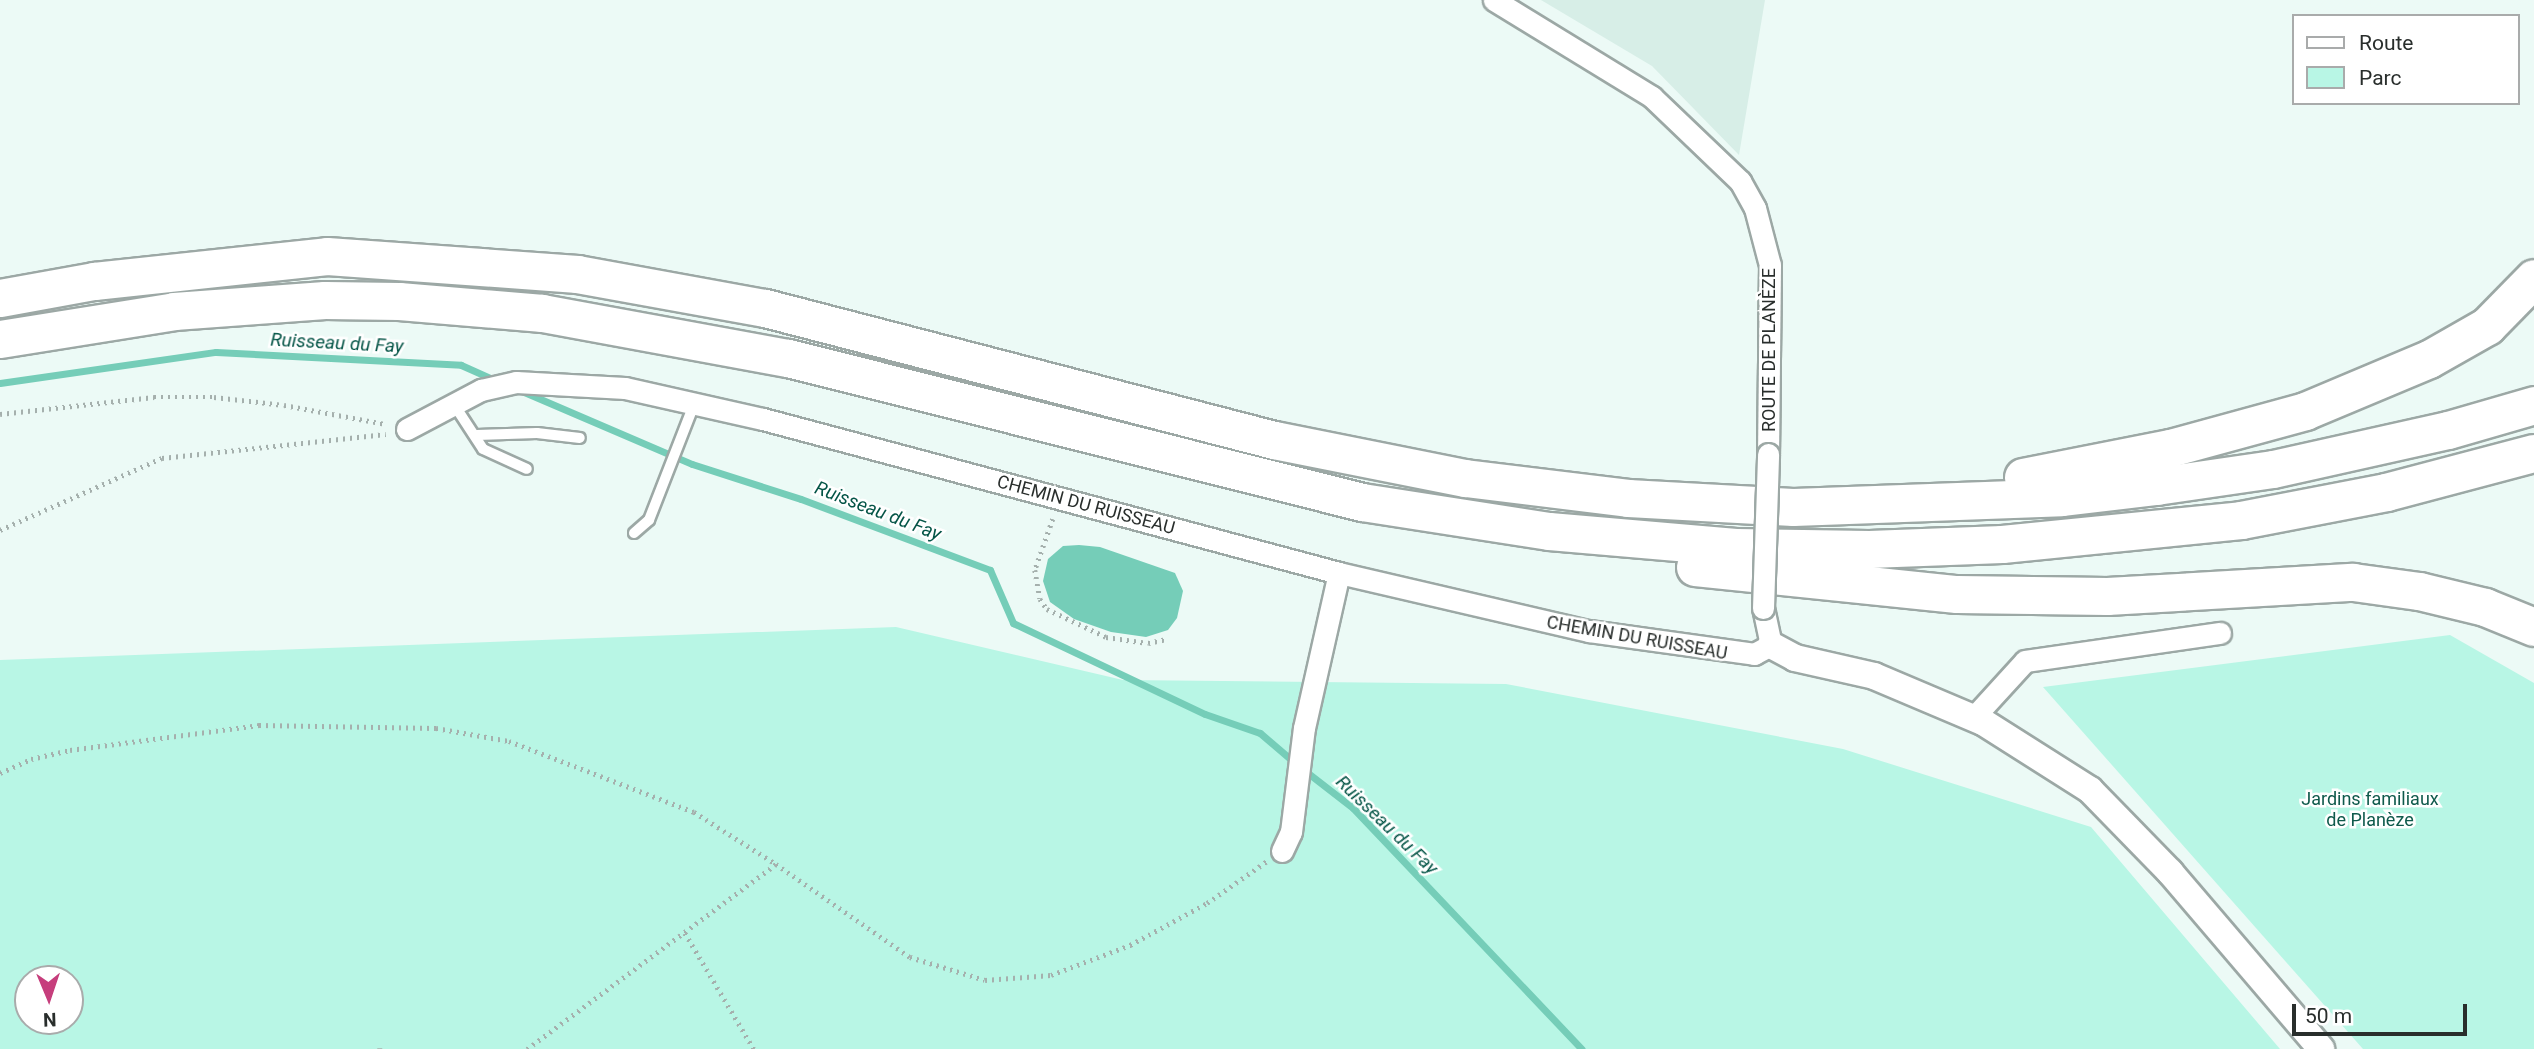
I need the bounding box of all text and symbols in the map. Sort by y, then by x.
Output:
legend [2292,14,2520,105]
text: Route [2359,31,2414,55]
text: Parc [2359,66,2401,90]
street label: ROUTE DE PLANÈZE [1758,268,1780,432]
water label: Ruisseau du Fay [270,328,404,358]
street label: CHEMIN DU RUISSEAU [995,471,1177,539]
water label: Ruisseau du Fay [812,476,944,546]
street label: CHEMIN DU RUISSEAU [1545,611,1729,665]
water label: Ruisseau du Fay [1331,770,1443,880]
park label: Jardins familiaux de Planèze [2301,789,2439,832]
north arrow [14,965,84,1035]
scale bar [2296,990,2471,1034]
text: 50 m [2305,1004,2352,1028]
text: N [43,1008,57,1031]

